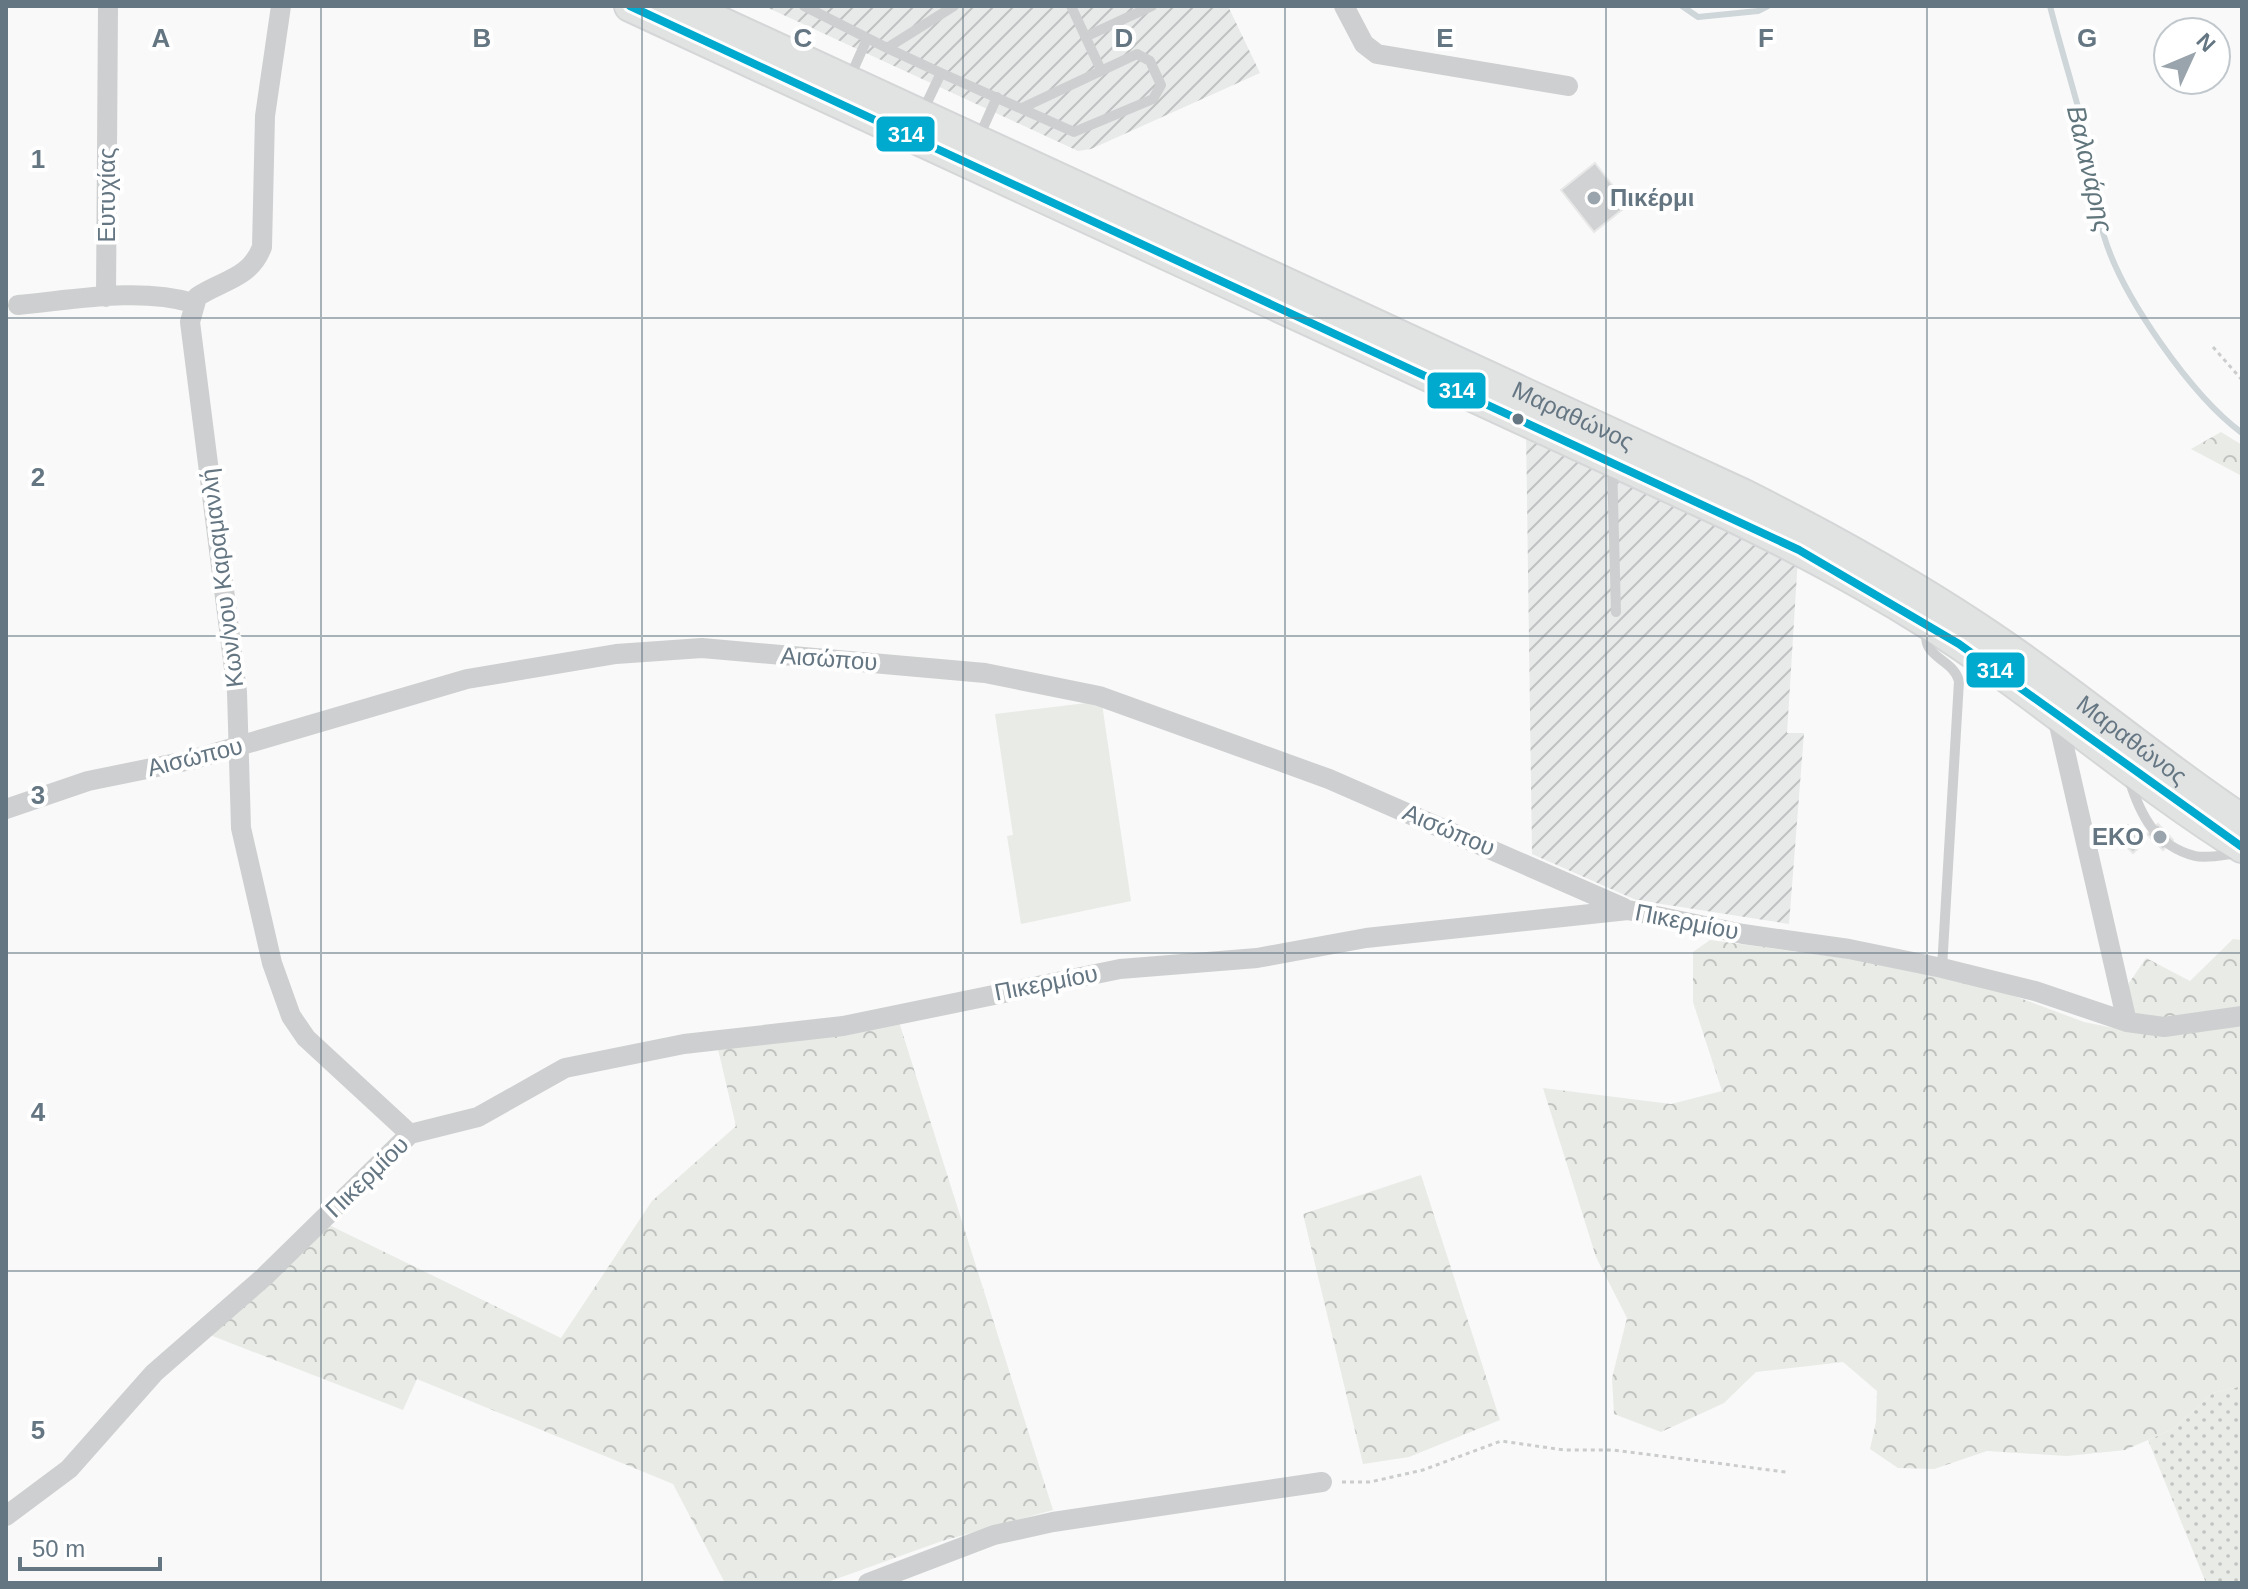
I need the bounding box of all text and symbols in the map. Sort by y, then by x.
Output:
north arrow [2152,16,2232,96]
text: A [152,23,171,53]
text: B [473,23,491,53]
text: C [794,23,813,53]
text: D [1115,23,1133,53]
text: E [1436,23,1454,53]
text: F [1758,23,1774,53]
text: G [2077,23,2097,53]
text: N [2192,28,2221,57]
water label: Βαλανάρης [2061,103,2119,236]
line badge: 314 [875,115,936,153]
text: 314 [888,122,925,147]
text: 1 [31,144,45,174]
street label: Ευτυχίας [93,147,120,243]
place label: Πικέρμι [1610,184,1694,211]
marker: Πικέρμι [1585,189,1603,207]
line badge: 314 [1426,371,1487,410]
street label: Μαραθώνος [1508,376,1638,455]
text: 314 [1439,378,1476,403]
unlabelled marker [1510,411,1526,427]
text: 2 [31,462,45,492]
street label: Κων/νου Καραμανλή [195,467,248,689]
street label: Αισώπου [780,642,878,675]
line badge: 314 [1965,651,2026,689]
text: 314 [1977,658,2014,683]
street label: Μαραθώνος [2072,690,2192,790]
street label: Αισώπου [144,732,245,781]
text: 3 [31,780,45,810]
street label: Αισώπου [1399,798,1499,861]
place label: EKO [2092,823,2144,850]
marker: EKO [2151,828,2169,846]
street label: Πικερμίου [1633,898,1741,945]
street label: Πικερμίου [992,959,1100,1006]
text: 4 [31,1097,46,1127]
street label: Πικερμίου [320,1131,414,1223]
text: 5 [31,1415,45,1445]
scale bar [20,1521,160,1571]
text: 50 m [32,1535,85,1562]

